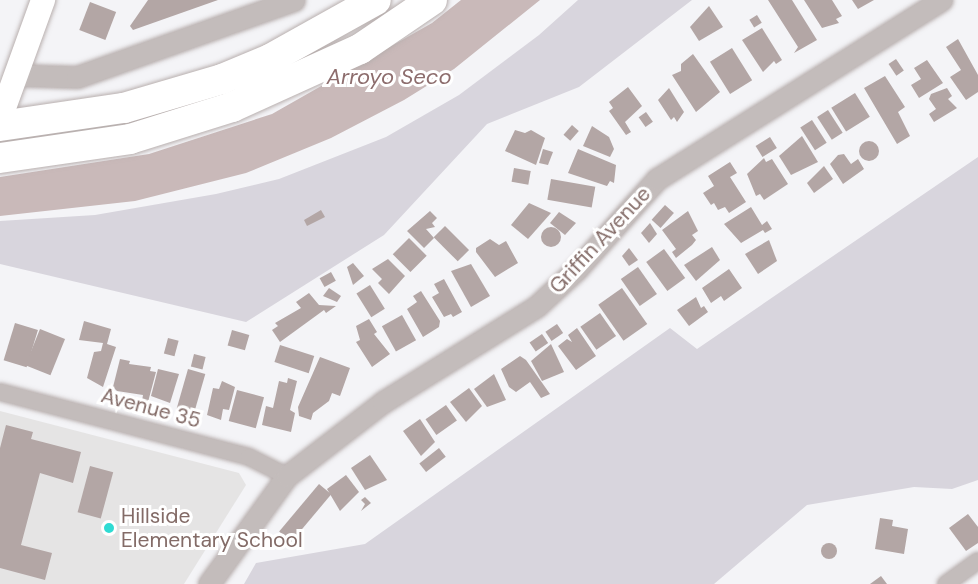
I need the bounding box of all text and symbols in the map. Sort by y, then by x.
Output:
water label: Arroyo Seco [326,64,452,90]
street label: Griffin Avenue [544,181,656,299]
street label: Avenue 35 [98,383,204,433]
place label: Hillside Elementary School [121,503,303,553]
marker: Hillside Elementary School [102,521,116,535]

